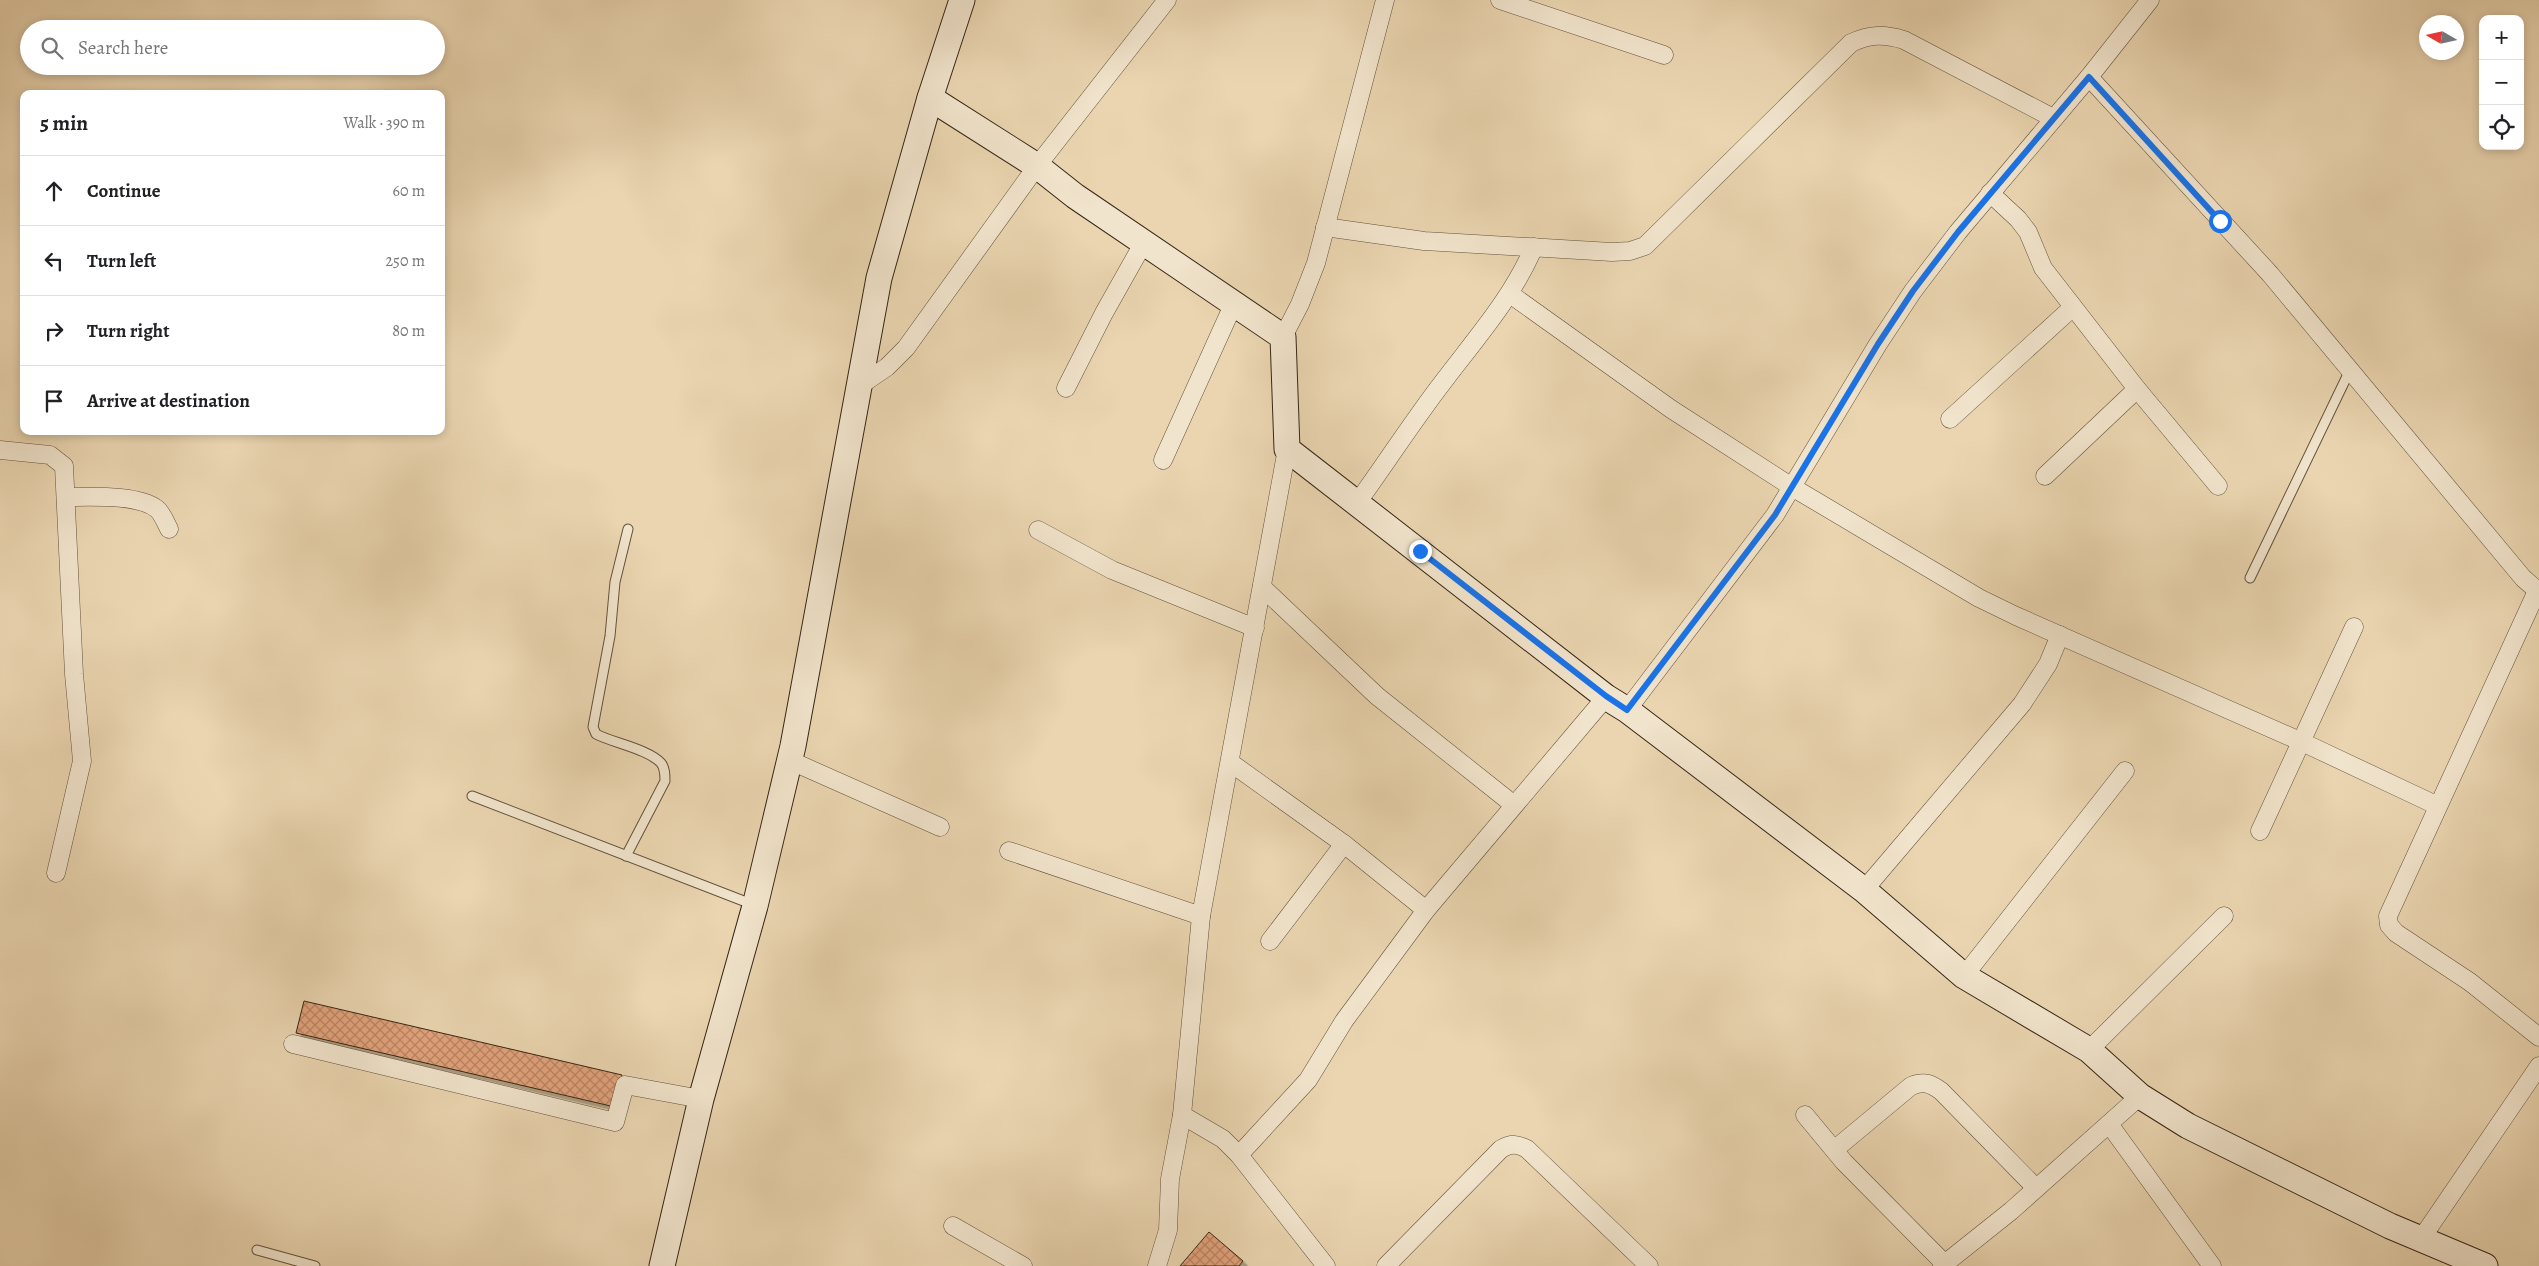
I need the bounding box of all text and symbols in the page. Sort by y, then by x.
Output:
north arrow [2419,15,2464,60]
map controls [2479,15,2524,150]
button: + [2479,15,2524,60]
search box [20,20,445,75]
icon: search [38,34,66,62]
text: Search here [78,35,168,61]
button: − [2479,60,2524,105]
button: locate [2479,105,2524,150]
text: 5 min [40,109,88,137]
text: Walk · 390 m [344,112,425,134]
icon: ahead [40,177,68,205]
text: Continue [87,178,161,204]
text: 60 m [393,180,425,202]
route start [2209,210,2232,233]
icon: left [40,247,68,275]
text: Turn left [87,248,156,274]
text: 250 m [386,250,425,272]
icon: right [40,317,68,345]
text: Turn right [87,318,169,344]
text: 80 m [392,320,425,342]
icon: arrive [40,387,68,415]
text: Arrive at destination [87,388,250,414]
route end [1409,540,1432,563]

